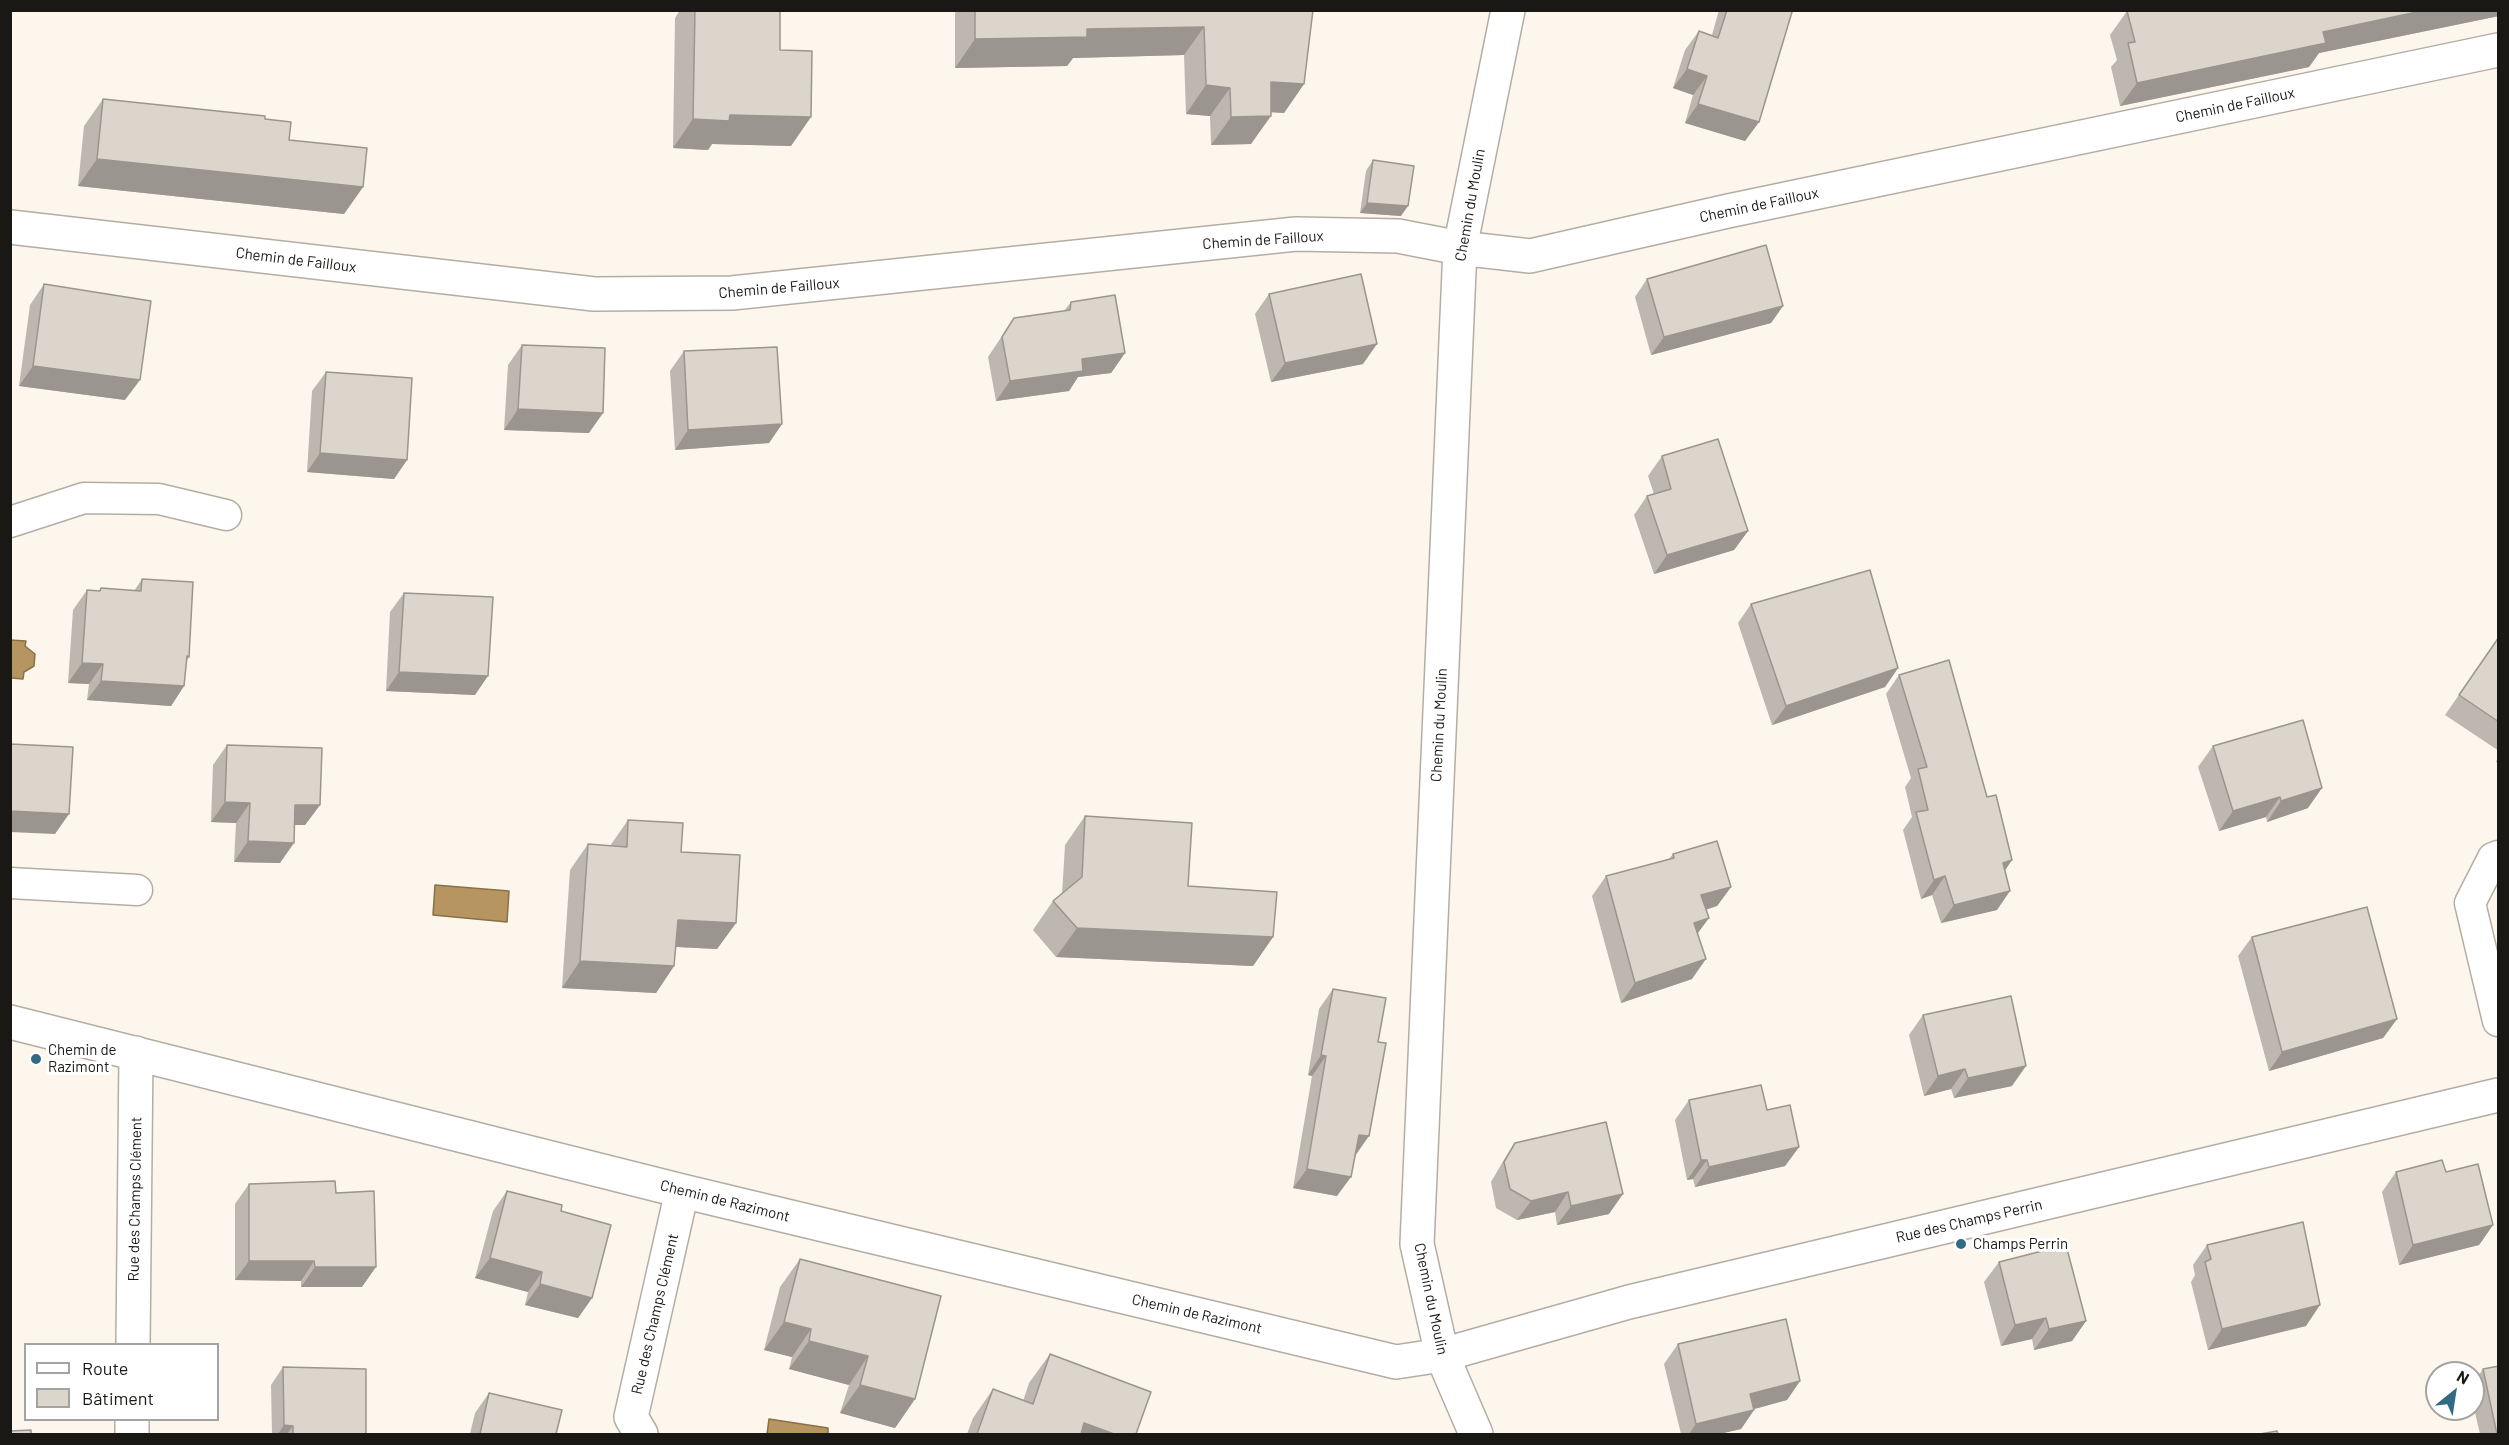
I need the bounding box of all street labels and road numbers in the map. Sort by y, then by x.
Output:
street label: Chemin de Failloux [2174,84,2296,126]
street label: Chemin du Moulin [1451,147,1489,263]
street label: Chemin de Failloux [1698,184,1820,226]
street label: Chemin de Failloux [1202,227,1324,253]
street label: Chemin de Failloux [235,244,357,276]
street label: Chemin de Failloux [718,274,840,302]
street label: Chemin du Moulin [1427,668,1451,782]
street label: Rue des Champs Clément [125,1117,145,1281]
street label: Chemin de Razimont [658,1176,792,1226]
street label: Rue des Champs Perrin [1894,1195,2044,1247]
street label: Rue des Champs Clément [628,1232,682,1396]
street label: Chemin du Moulin [1410,1241,1452,1357]
street label: Chemin de Razimont [1130,1290,1264,1338]

